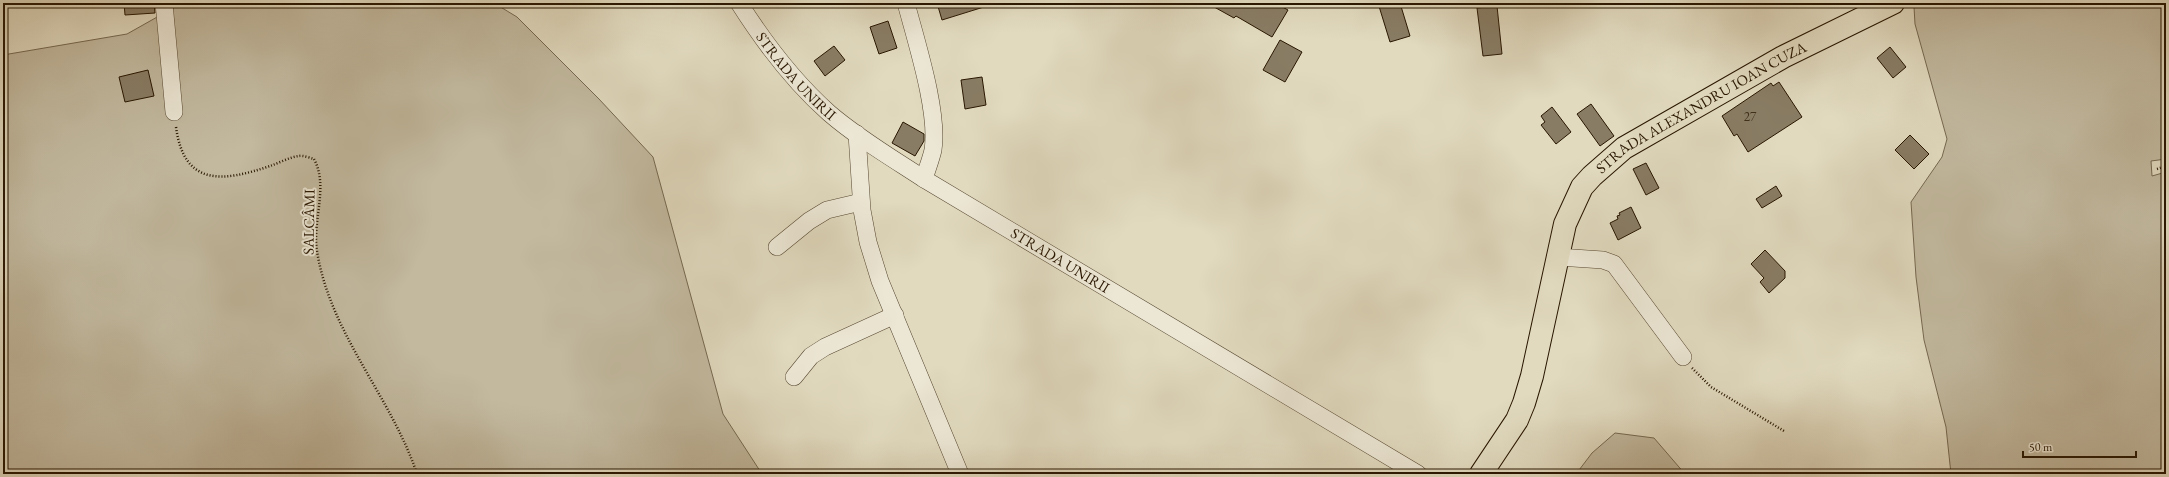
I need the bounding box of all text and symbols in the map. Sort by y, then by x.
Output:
street label: STRADA UNIRII [752,28,840,124]
street label: STRADA ALEXANDRU IOAN CUZA [1592,37,1810,177]
house number: 27 [1744,108,1757,125]
street label: SALCÂMI [298,189,319,255]
street label: STRADA UNIRII [1008,223,1113,297]
scale bar [2023,433,2136,459]
text: 50 m [2029,439,2053,455]

